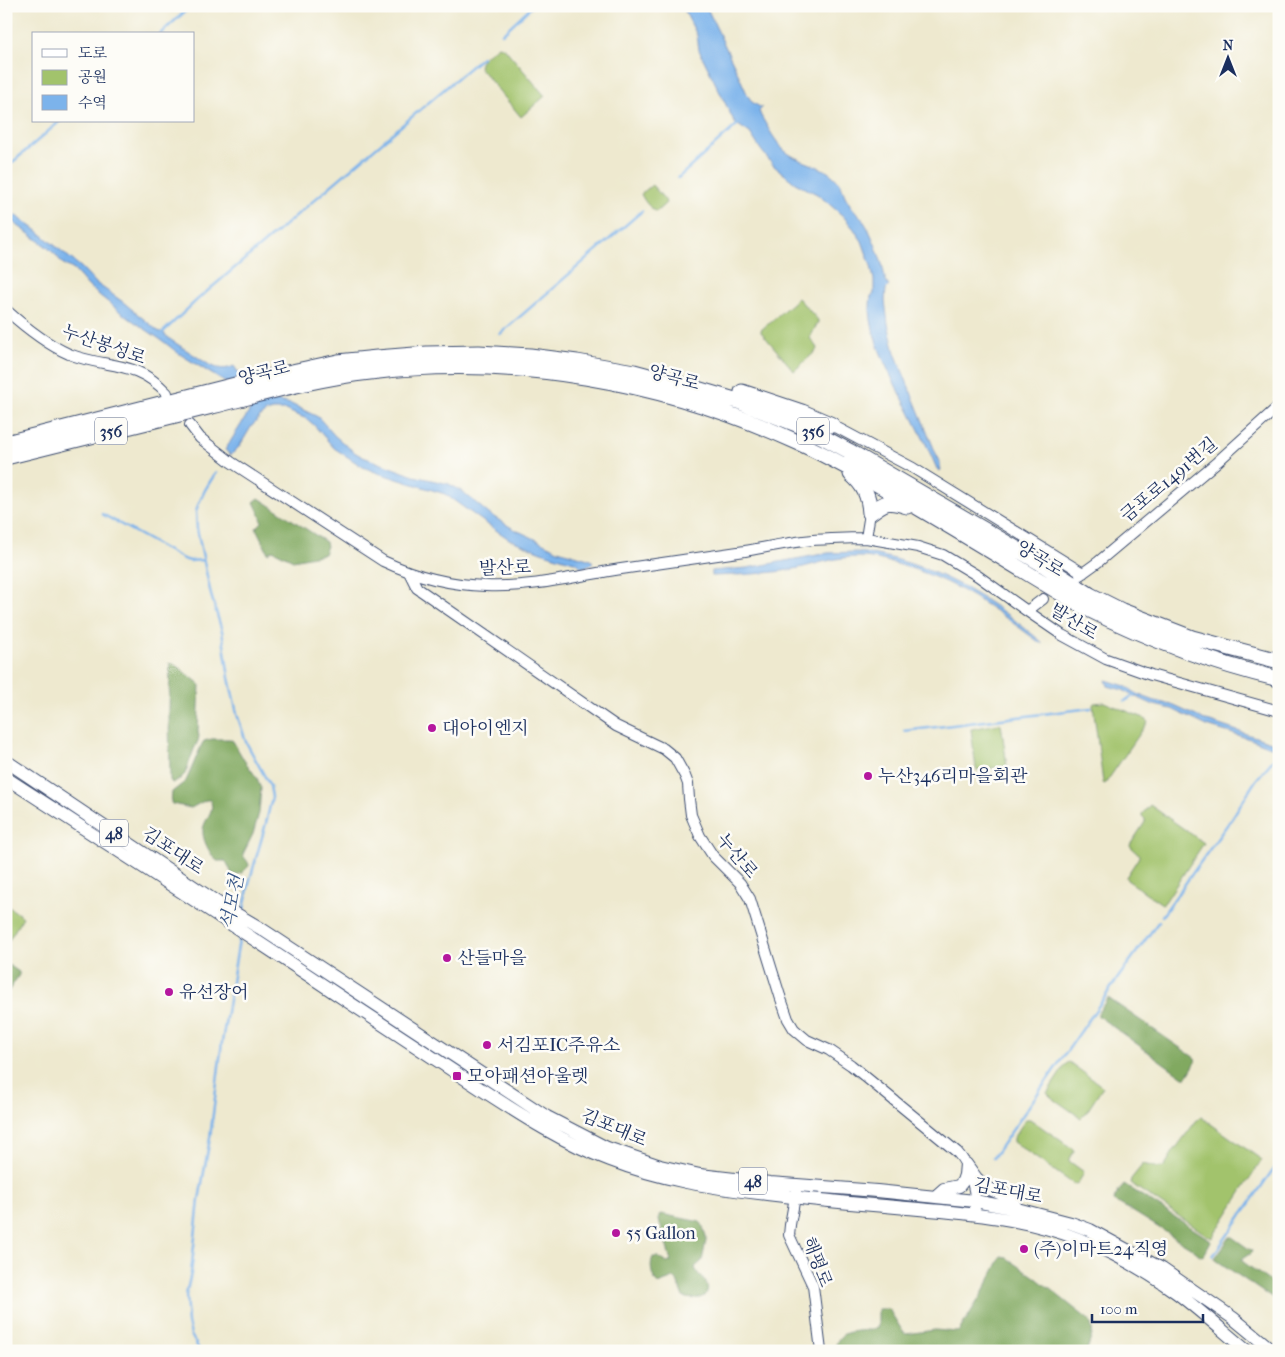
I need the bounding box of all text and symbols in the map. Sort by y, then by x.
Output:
legend [32,32,195,122]
north arrow [1202,32,1252,82]
text: N [1223,37,1234,54]
text: 도로 [78,44,107,62]
text: 공원 [78,68,107,86]
text: 수역 [78,94,107,112]
street label: 누산봉성로 [59,321,149,369]
street label: 양곡로 [236,357,292,389]
street label: 양곡로 [646,361,702,395]
road number: 356 [95,418,127,444]
road number: 356 [797,418,829,444]
street label: 금포로1491번길 [1116,433,1222,527]
street label: 양곡로 [1012,537,1068,581]
street label: 발산로 [479,557,531,579]
street label: 발산로 [1046,600,1102,644]
place label: 대아이엔지 [442,718,529,739]
marker: 대아이엔지 [426,722,438,734]
place label: 누산346리마을회관 [878,766,1028,787]
marker: 누산346리마을회관 [862,770,874,782]
road number: 48 [100,820,128,846]
street label: 김포대로 [138,823,208,879]
street label: 누산로 [712,829,762,883]
water label: 석모천 [216,871,248,931]
place label: 산들마을 [457,948,527,969]
marker: 산들마을 [441,952,453,964]
place label: 유선장어 [179,982,249,1003]
marker: 유선장어 [163,986,175,998]
place label: 서김포IC주유소 [497,1035,620,1056]
marker: 서김포IC주유소 [481,1039,493,1051]
place label: 모아패션아울렛 [467,1066,589,1087]
marker: 모아패션아울렛 [451,1070,463,1082]
street label: 김포대로 [578,1105,650,1151]
road number: 48 [739,1168,767,1194]
street label: 김포대로 [972,1174,1044,1208]
place label: 55 Gallon [626,1223,696,1244]
marker: 55 Gallon [610,1227,622,1239]
street label: 해평로 [798,1234,836,1290]
place label: (주)이마트24직영 [1034,1239,1168,1260]
marker: (주)이마트24직영 [1018,1243,1030,1255]
scale bar [1092,1292,1204,1324]
text: 100 m [1100,1300,1138,1318]

